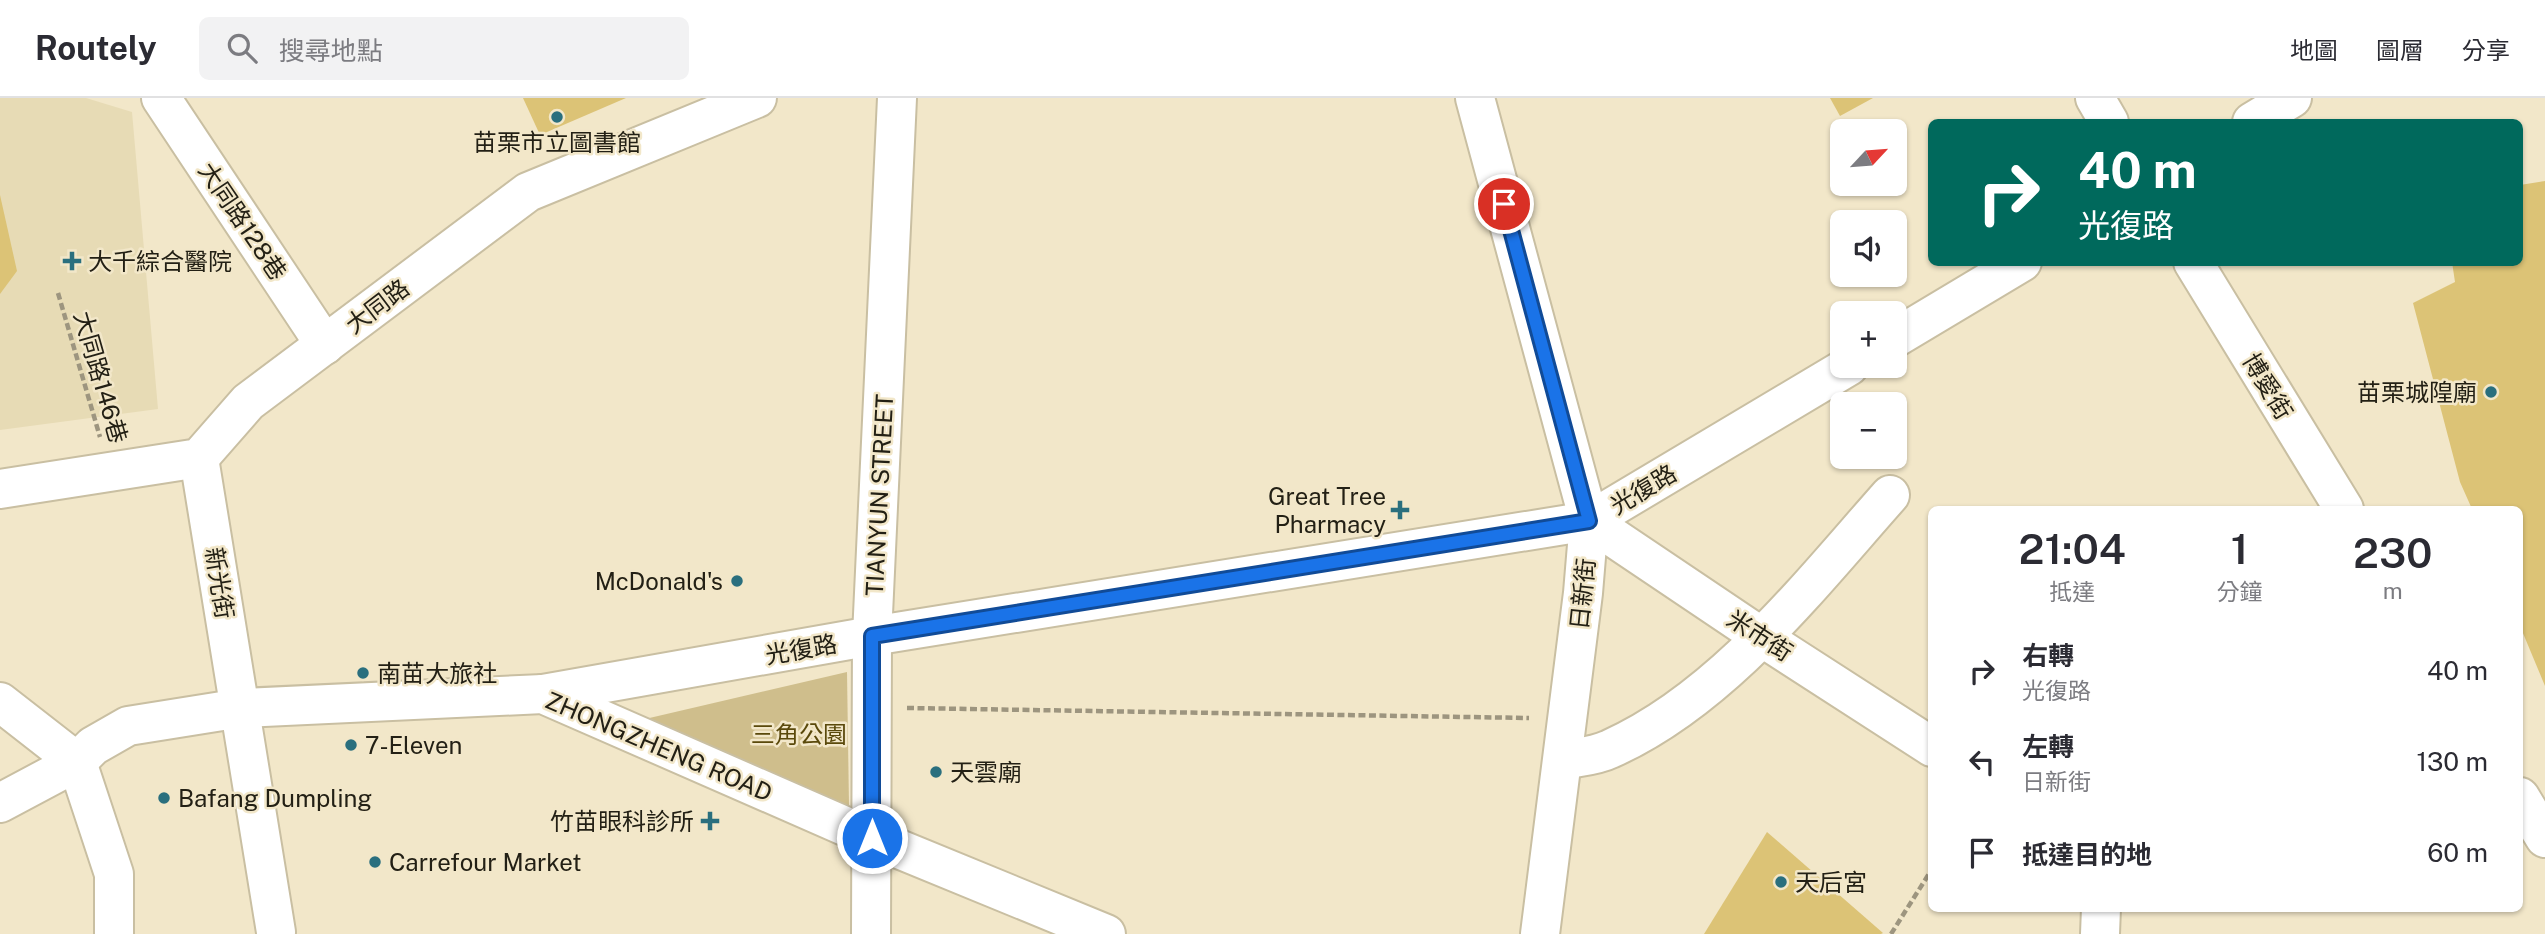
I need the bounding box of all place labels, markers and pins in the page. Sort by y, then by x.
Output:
marker: 苗栗市立圖書館 [549,109,565,125]
place label: 苗栗市立圖書館 [473,128,641,156]
pin [1474,174,1534,234]
place label: 大千綜合醫院 [88,247,232,275]
marker: 大千綜合醫院 [62,251,82,271]
place label: 苗栗城隍廟 [2357,378,2477,406]
marker: 苗栗城隍廟 [2483,384,2499,400]
place label: Great Tree Pharmacy [1268,482,1386,538]
marker: Great Tree Pharmacy [1392,502,1408,518]
place label: McDonald's [595,567,723,595]
marker: McDonald's [729,573,745,589]
place label: 南苗大旅社 [377,659,497,687]
marker: 南苗大旅社 [355,665,371,681]
place label: 7-Eleven [365,731,462,759]
marker: 7-Eleven [343,737,359,753]
place label: 天雲廟 [950,758,1022,786]
marker: 天雲廟 [928,764,944,780]
place label: Bafang Dumpling [178,784,372,812]
marker: Bafang Dumpling [156,790,172,806]
place label: 竹苗眼科診所 [550,807,694,835]
marker: 竹苗眼科診所 [700,811,720,831]
place label: Carrefour Market [389,848,582,876]
marker: Carrefour Market [367,854,383,870]
place label: 天后宮 [1795,868,1867,896]
marker: 天后宮 [1773,874,1789,890]

